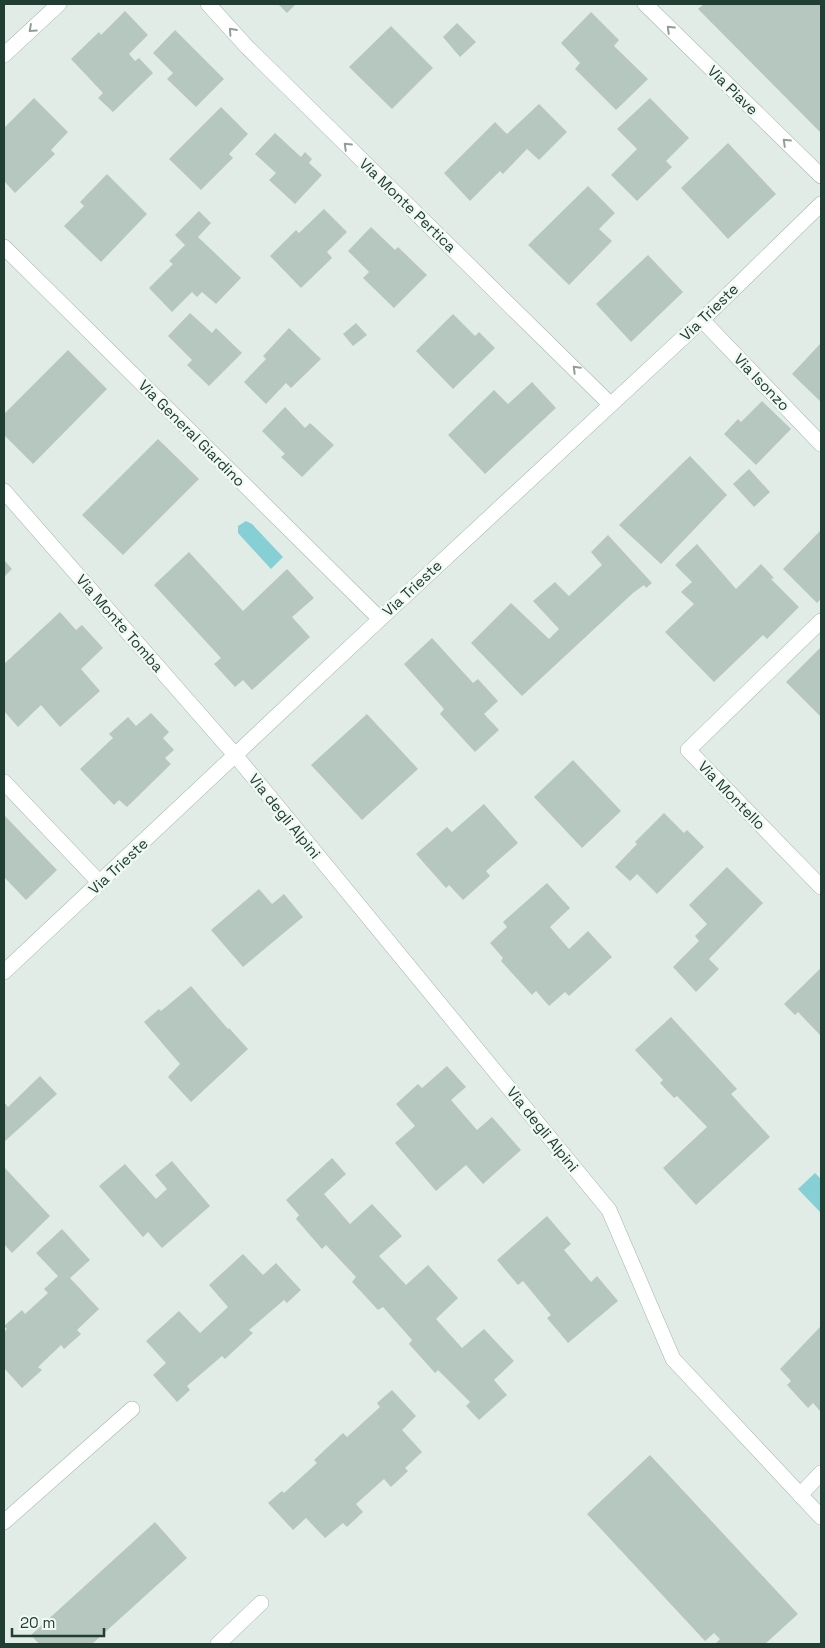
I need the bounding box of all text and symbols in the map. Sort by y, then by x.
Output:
one-way arrow [28,23,37,32]
one-way arrow [667,26,676,35]
one-way arrow [229,28,238,37]
street label: Via Piave [704,61,762,119]
one-way arrow [783,139,792,148]
one-way arrow [344,143,353,152]
street label: Via Monte Pertica [356,154,461,256]
street label: Via Trieste [676,279,742,345]
street label: Via Isonzo [730,349,794,415]
one-way arrow [573,366,582,375]
street label: Via General Giardino [135,376,249,490]
street label: Via Trieste [378,556,446,620]
street label: Via Monte Tomba [72,570,168,676]
street label: Via Montello [694,756,770,834]
street label: Via degli Alpini [245,770,325,862]
street label: Via Trieste [84,834,152,898]
street label: Via degli Alpini [503,1083,583,1175]
scale bar [12,1606,105,1638]
text: 20 m [20,1613,55,1632]

